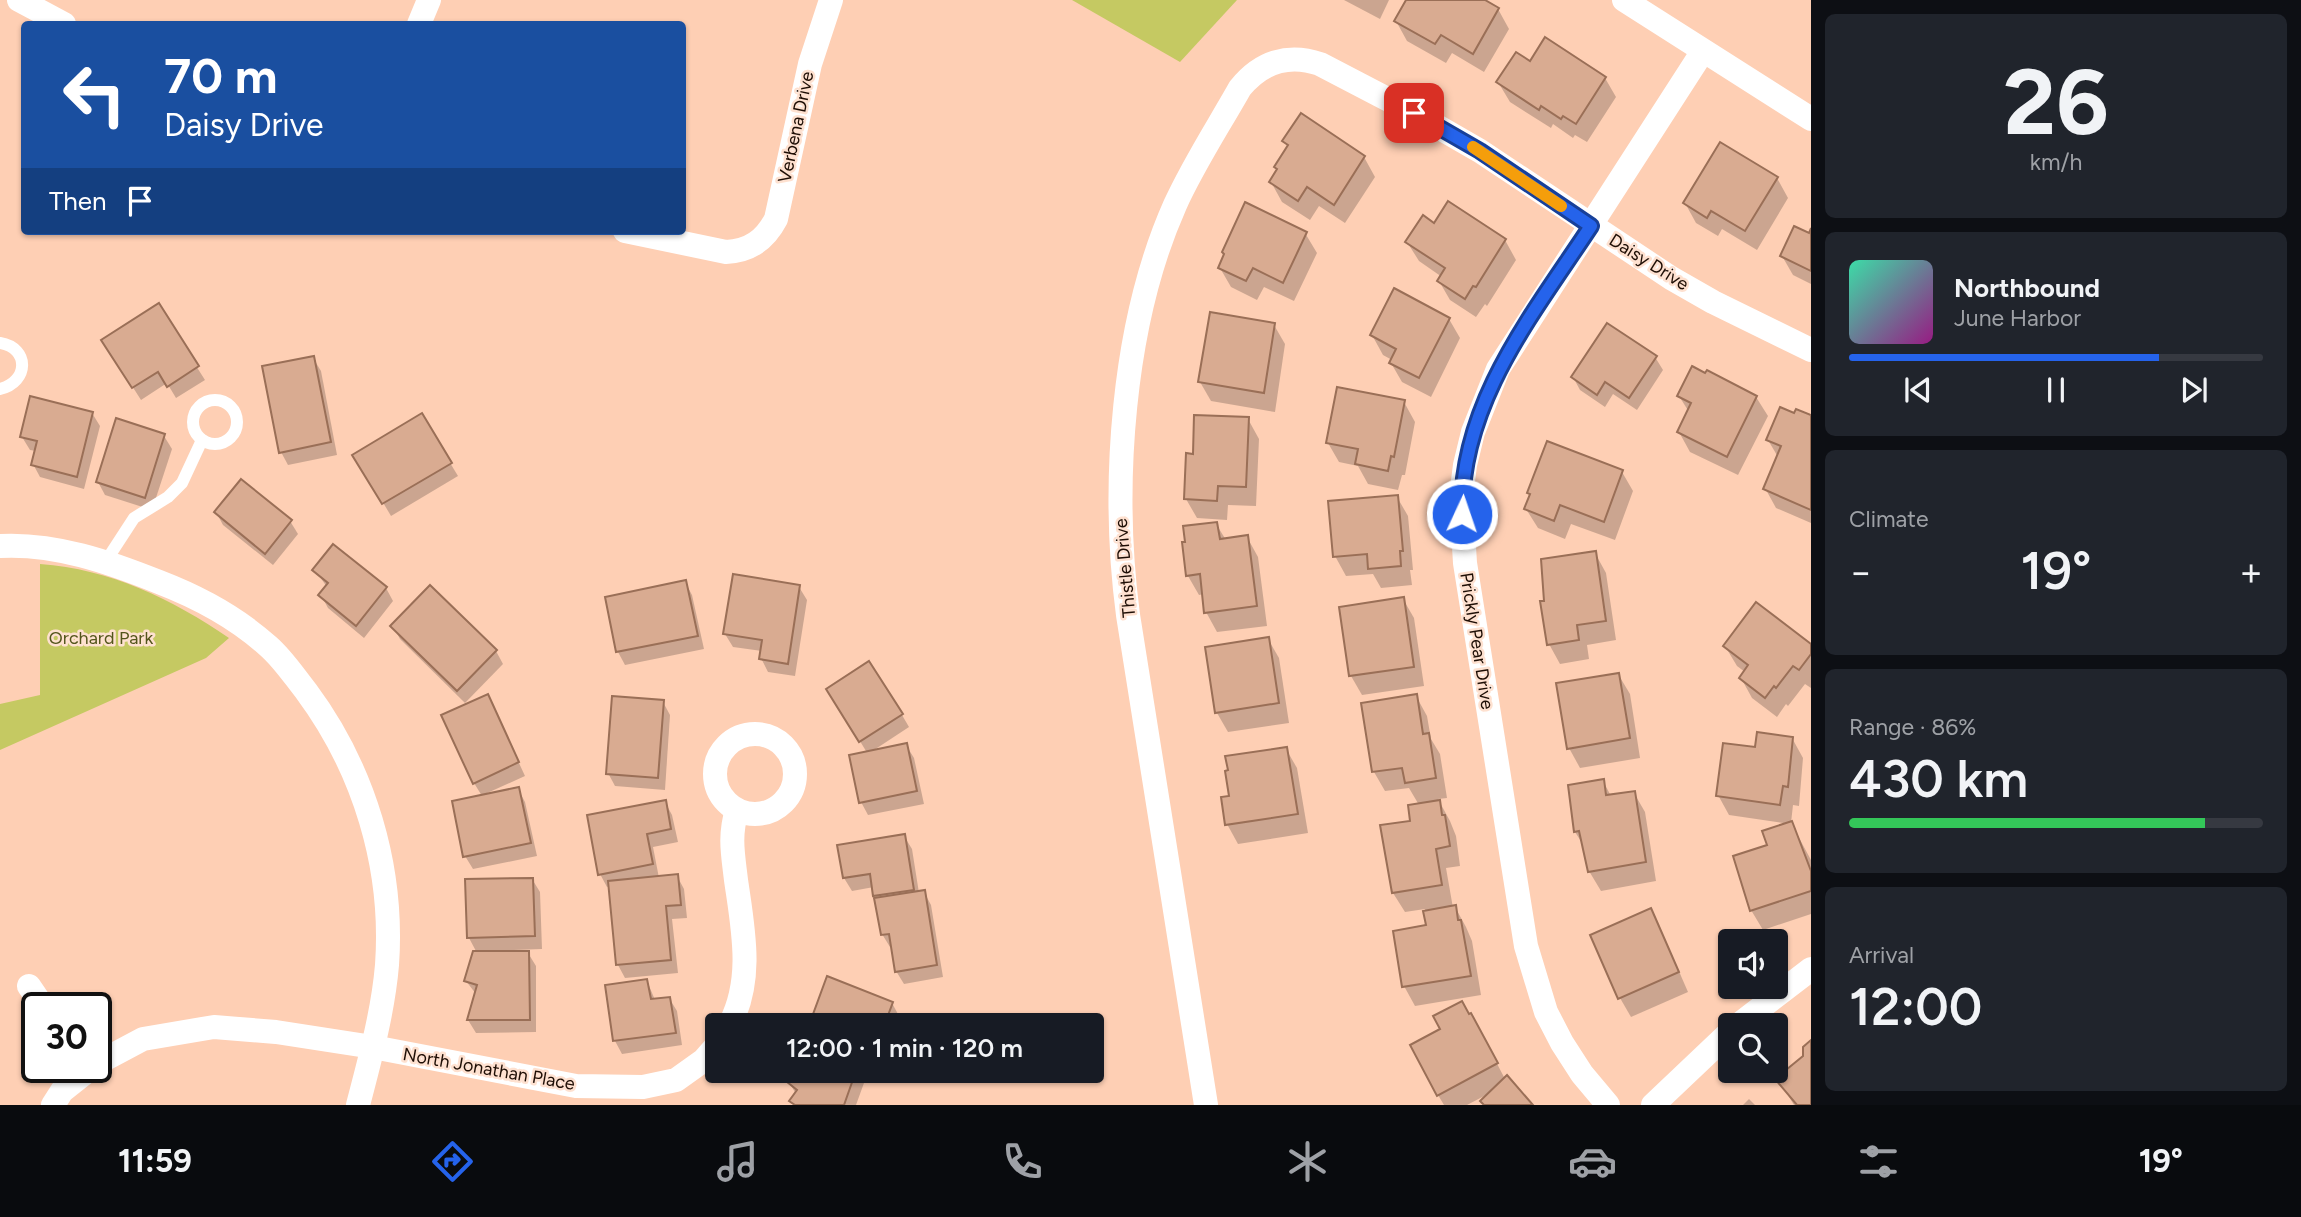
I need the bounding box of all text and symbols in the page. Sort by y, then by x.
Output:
text: 70 m [164,46,277,105]
text: 26 [2003,48,2109,157]
icon: left [49,49,140,140]
street label: Verbena Drive [773,69,819,185]
pin [1384,83,1444,143]
icon: arrive [1395,94,1433,132]
text: Daisy Drive [164,106,323,144]
text: km/h [2030,148,2082,176]
icon: arrive [121,182,159,220]
text: Then [49,185,107,217]
street label: Daisy Drive [1605,229,1693,295]
text: Northbound [1954,272,2100,304]
text: June Harbor [1954,304,2081,332]
icon: previous [1899,371,1937,409]
icon: pause [2037,371,2075,409]
icon: next [2175,371,2213,409]
position arrow [1425,477,1499,551]
text: Climate [1849,505,1928,533]
street label: Thistle Drive [1110,517,1140,618]
text: 19° [2020,540,2092,602]
text: − [1849,549,1873,595]
text: + [2239,549,2263,595]
street label: Prickly Pear Drive [1455,571,1499,711]
park label: Orchard Park [49,627,153,649]
text: Range · 86% [1849,713,1976,741]
text: 430 km [1849,748,2028,810]
map controls [1718,929,1788,1083]
button: sound [1718,929,1788,999]
text: Arrival [1849,941,1914,969]
text: 12:00 [1849,976,1982,1038]
speed limit sign: 30 [21,992,112,1083]
button: search [1718,1013,1788,1083]
text: 12:00 · 1 min · 120 m [786,1032,1023,1064]
street label: North Jonathan Place [401,1043,577,1095]
icon: directions [428,1137,477,1186]
icon: music [713,1137,762,1186]
icon: phone [998,1137,1047,1186]
icon: climate [1283,1137,1332,1186]
icon: car [1568,1137,1617,1186]
icon: filters [1854,1137,1903,1186]
text: 11:59 [118,1142,192,1180]
text: 19° [2139,1142,2183,1180]

